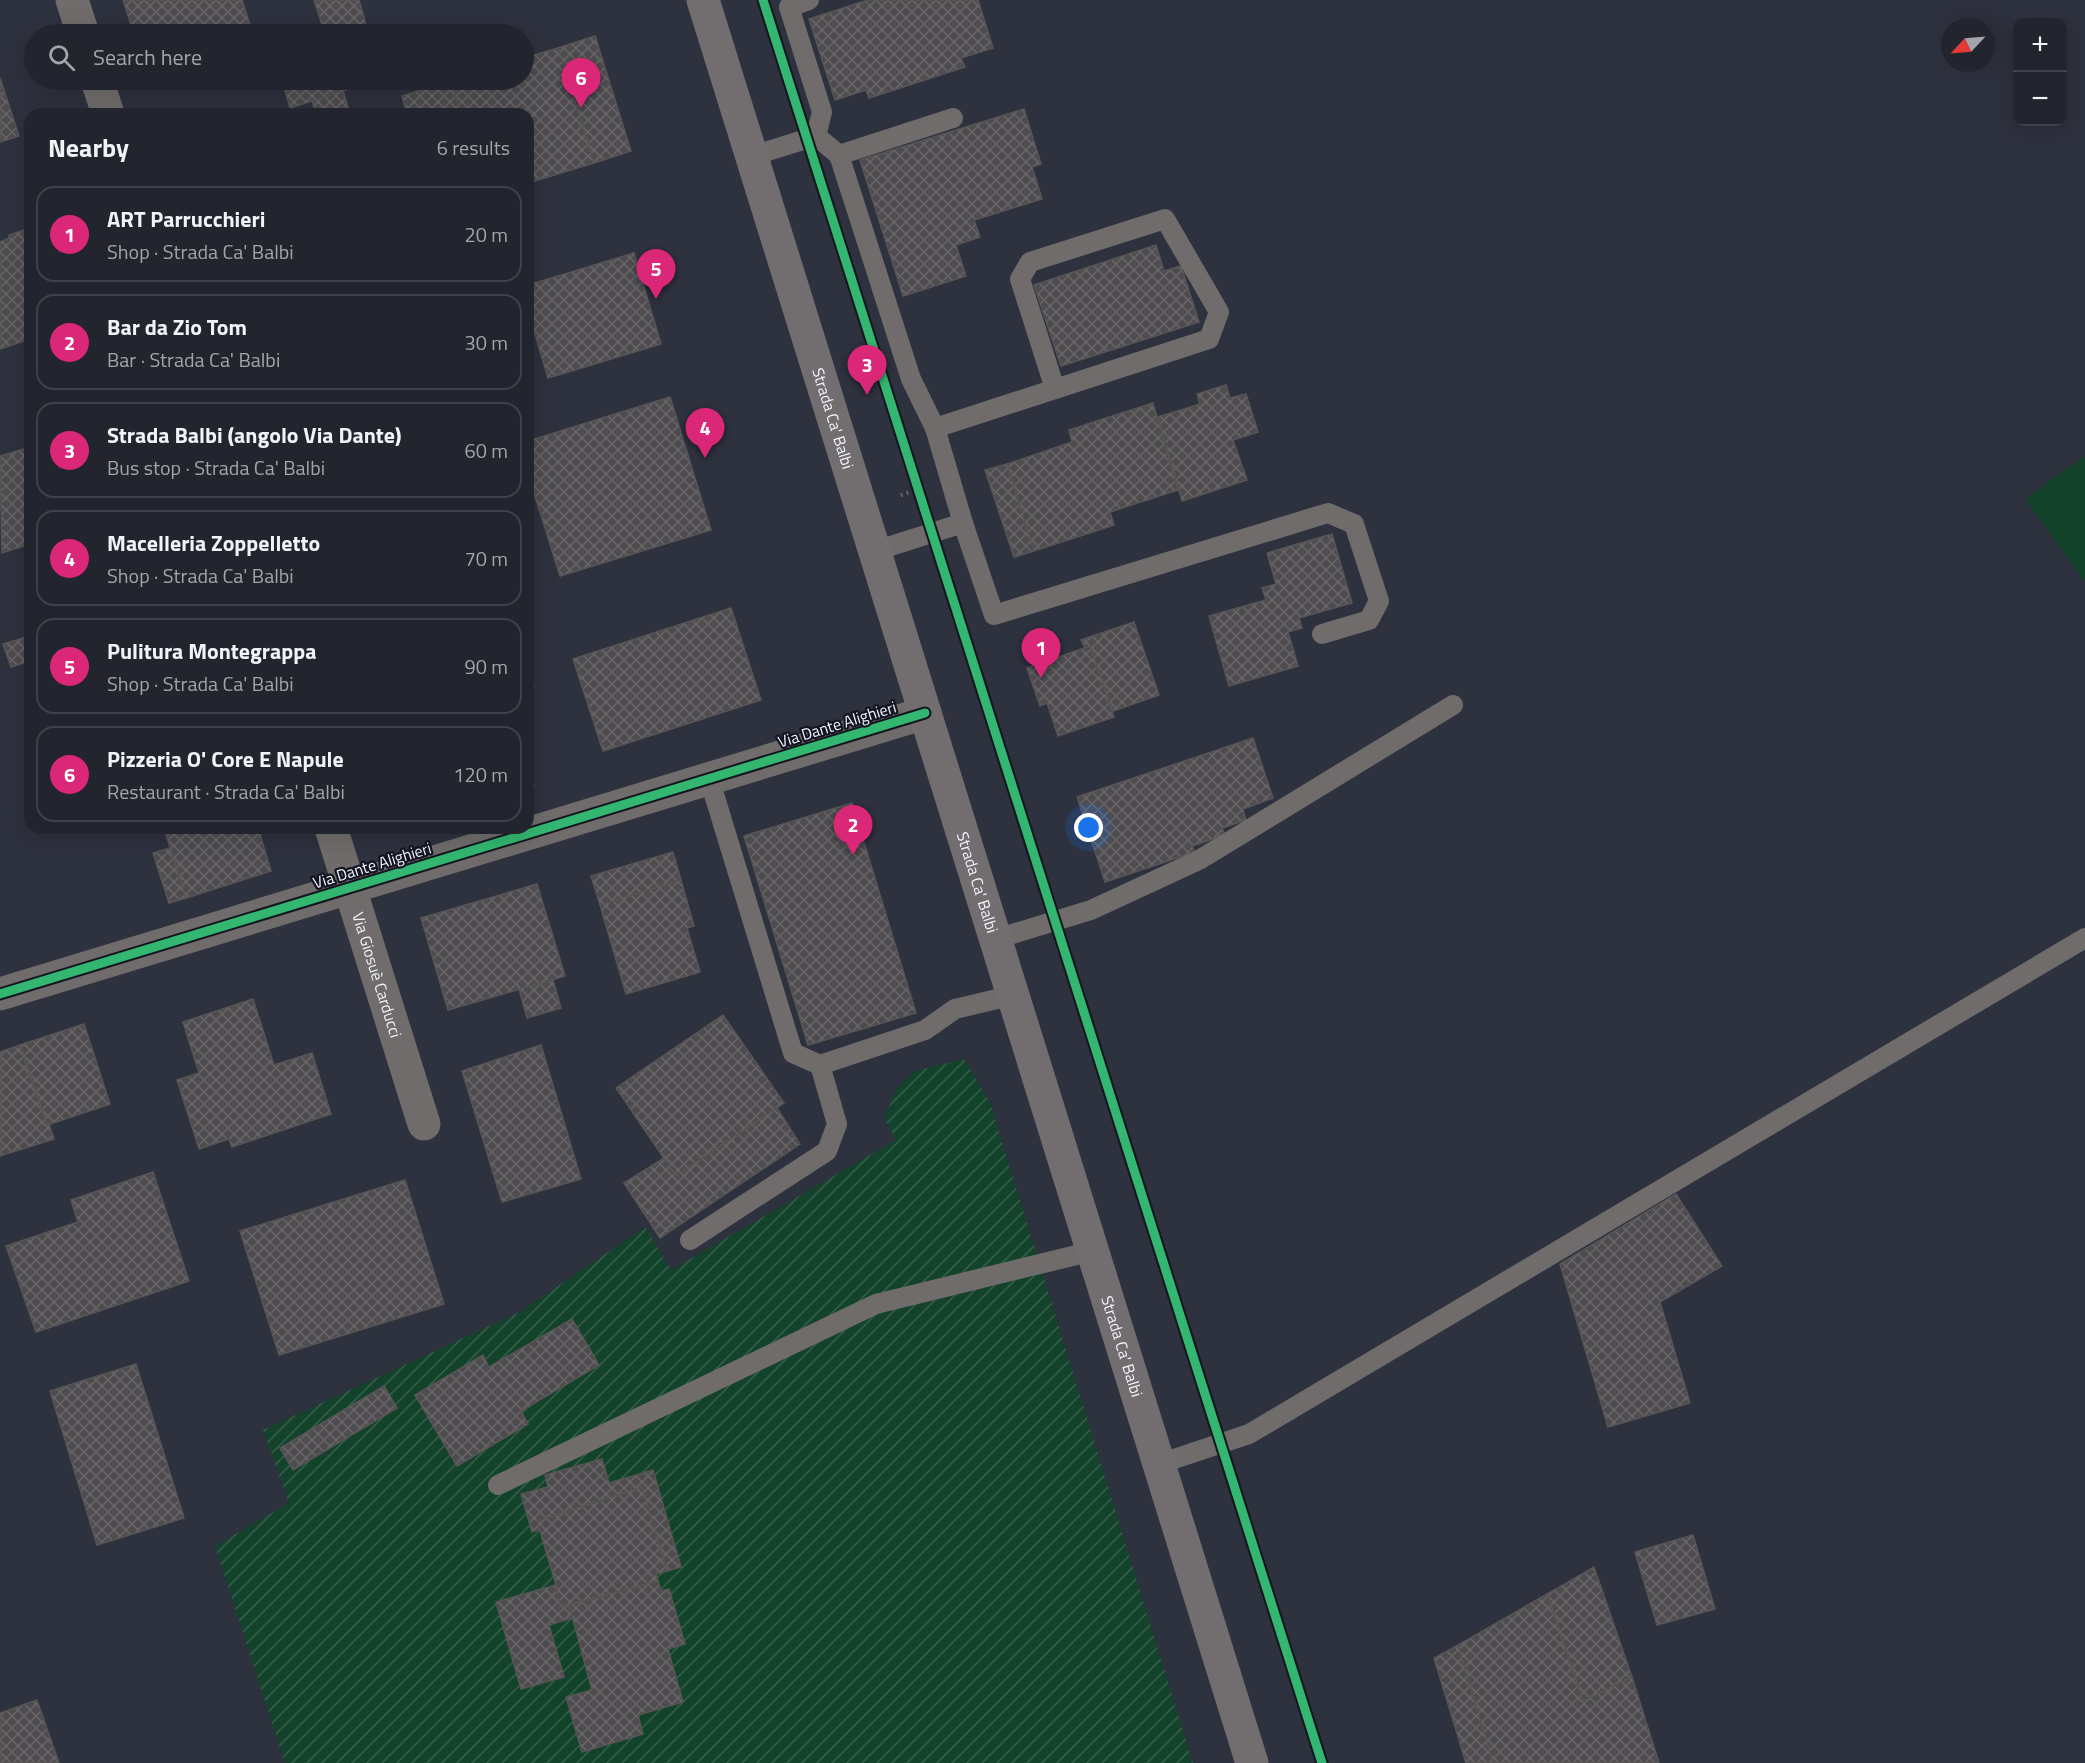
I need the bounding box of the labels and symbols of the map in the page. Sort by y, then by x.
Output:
north arrow [1941,18,1995,72]
pin: 6 [562,58,600,108]
pin: 5 [636,250,676,299]
pin: 3 [848,346,886,395]
street label: Strada Ca' Balbi [806,365,860,472]
pin: 4 [686,408,724,458]
pin: 1 [1022,628,1060,678]
street label: Via Dante Alighieri [775,695,899,753]
pin: 2 [834,806,872,855]
your location [1074,813,1103,842]
street label: Strada Ca' Balbi [951,829,1005,936]
street label: Via Dante Alighieri [310,836,434,894]
street label: Via Giosuè Carducci [346,909,408,1041]
street label: Strada Ca' Balbi [1095,1293,1149,1400]

